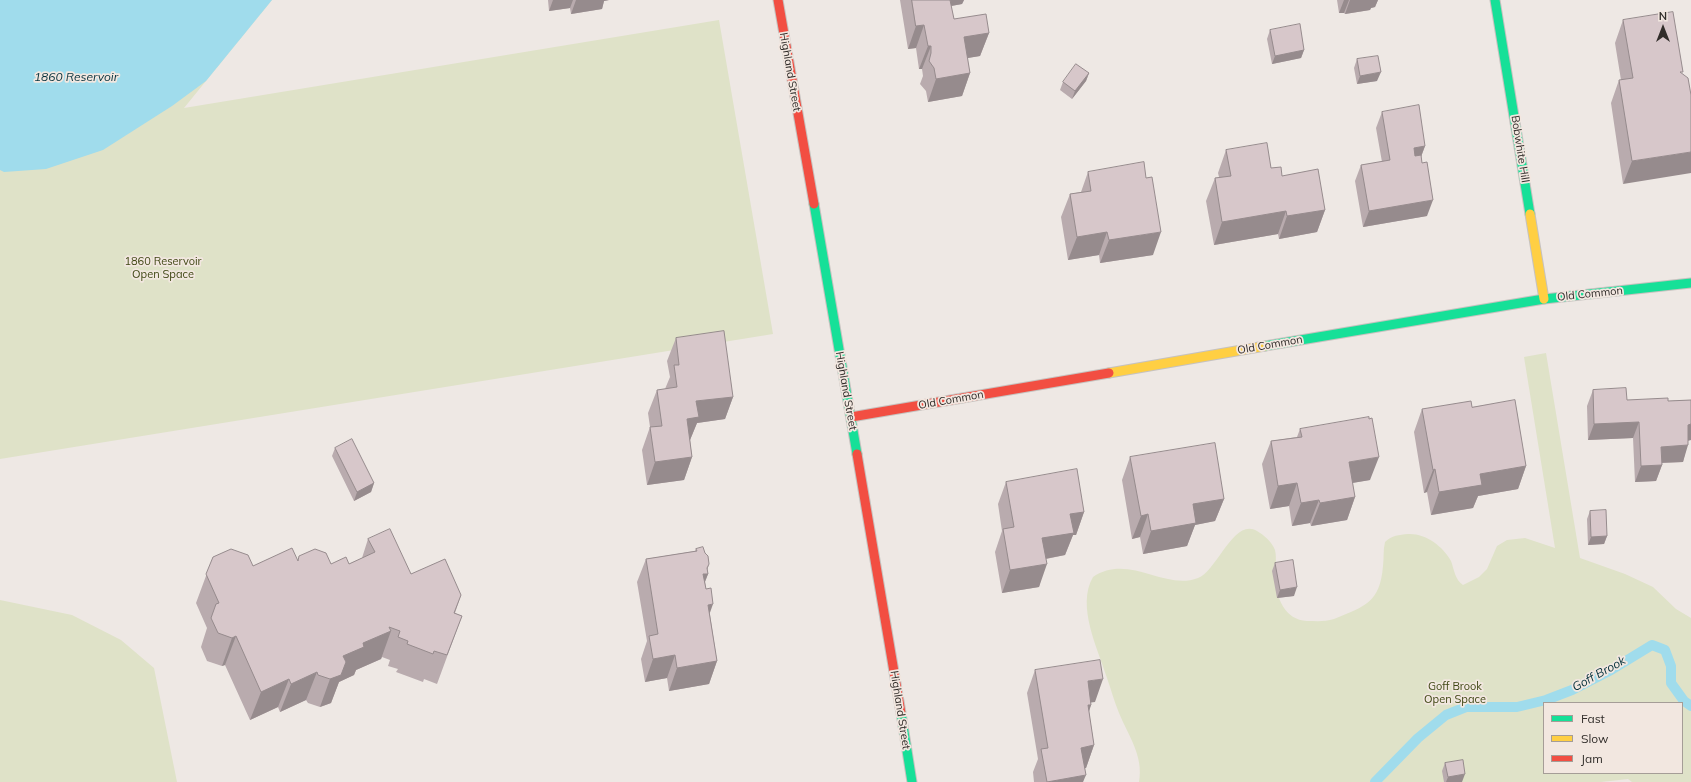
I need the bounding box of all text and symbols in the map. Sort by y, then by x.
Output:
north arrow [1643,8,1683,48]
text: N [1659,9,1667,23]
street label: Highland Street [777,32,803,112]
water label: 1860 Reservoir [34,70,118,84]
street label: Bobwhite Hill [1508,114,1532,184]
park label: 1860 Reservoir Open Space [124,255,202,281]
street label: Old Common [1556,284,1624,304]
street label: Old Common [1236,333,1304,357]
street label: Highland Street [833,351,859,431]
street label: Old Common [917,388,985,412]
water label: Goff Brook [1570,653,1628,695]
street label: Highland Street [887,670,913,750]
park label: Goff Brook Open Space [1424,680,1486,706]
legend [1543,702,1683,774]
text: Fast [1581,711,1605,726]
text: Slow [1581,731,1609,746]
text: Jam [1581,751,1603,766]

